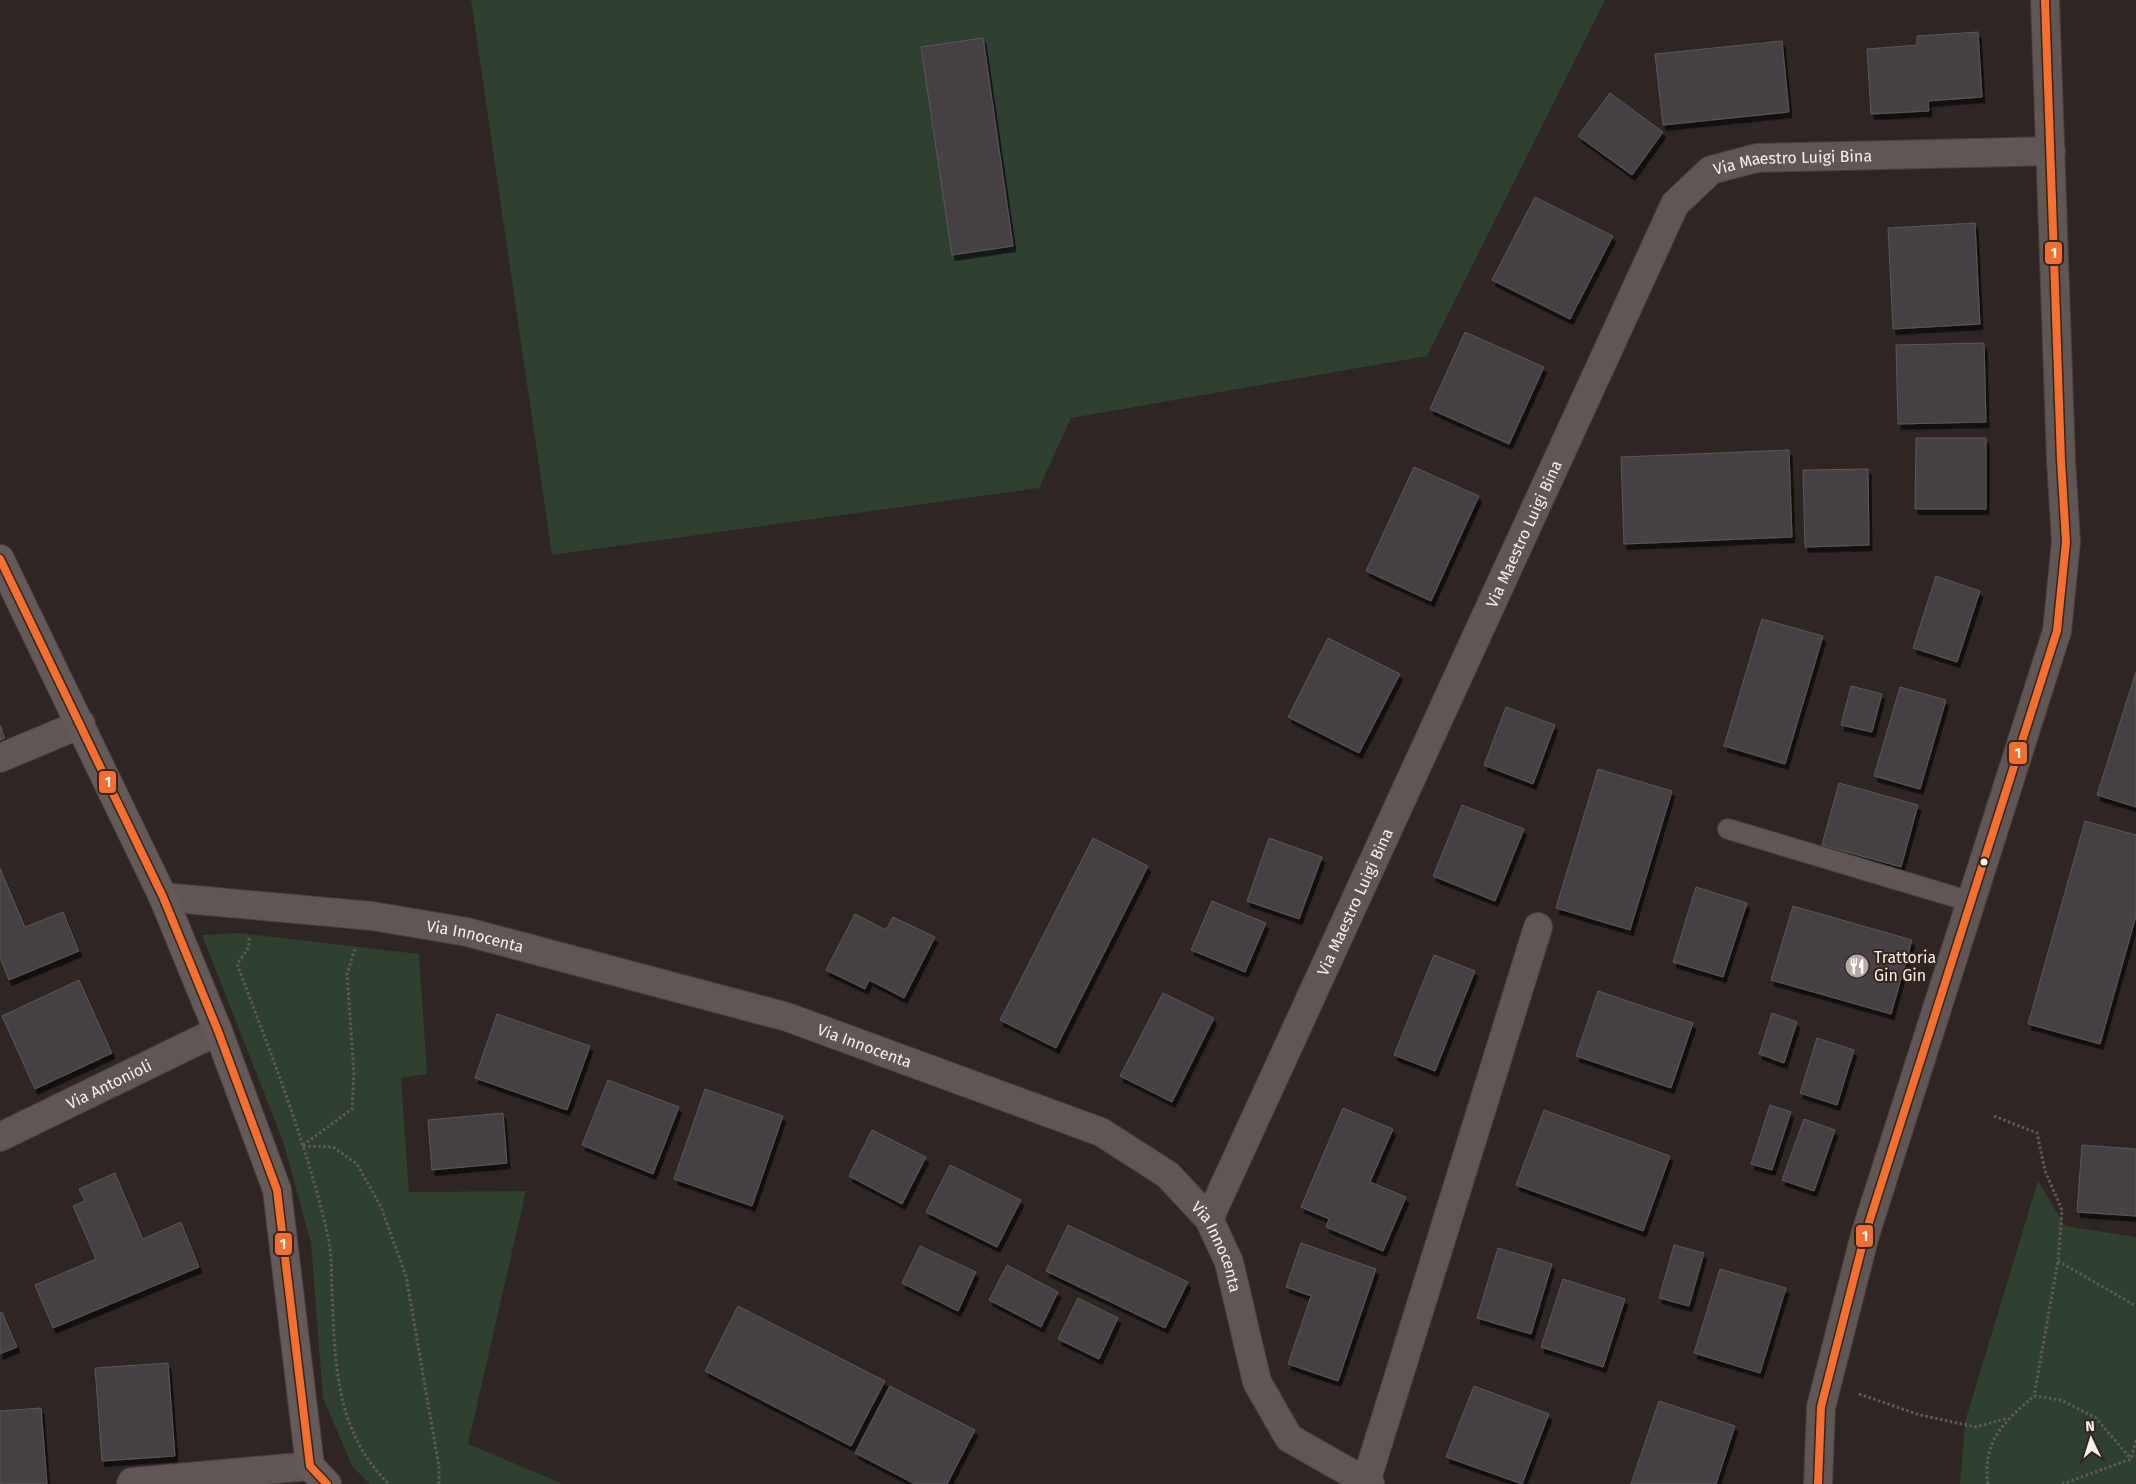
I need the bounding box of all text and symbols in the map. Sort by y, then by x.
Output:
street label: Via Maestro Luigi Bina [1711,146,1872,179]
line badge: 1 [2044,241,2063,265]
text: 1 [2051,245,2057,262]
street label: Via Maestro Luigi Bina [1482,457,1566,611]
line badge: 1 [2008,741,2028,765]
text: 1 [2015,745,2021,762]
line badge: 1 [98,770,117,794]
text: 1 [105,774,111,791]
street label: Via Maestro Luigi Bina [1313,825,1397,979]
unlabelled marker [1979,857,1989,867]
street label: Via Innocenta [425,916,526,957]
place label: Trattoria Gin Gin [1874,948,1936,985]
restaurant icon: Trattoria Gin Gin [1844,953,1870,979]
street label: Via Innocenta [815,1020,914,1072]
street label: Via Antonioli [63,1056,155,1113]
street label: Via Innocenta [1187,1198,1245,1294]
line badge: 1 [1855,1224,1874,1248]
text: 1 [1862,1228,1868,1245]
line badge: 1 [274,1232,293,1256]
text: 1 [280,1236,286,1253]
north arrow [2066,1414,2116,1464]
text: N [2085,1418,2095,1435]

